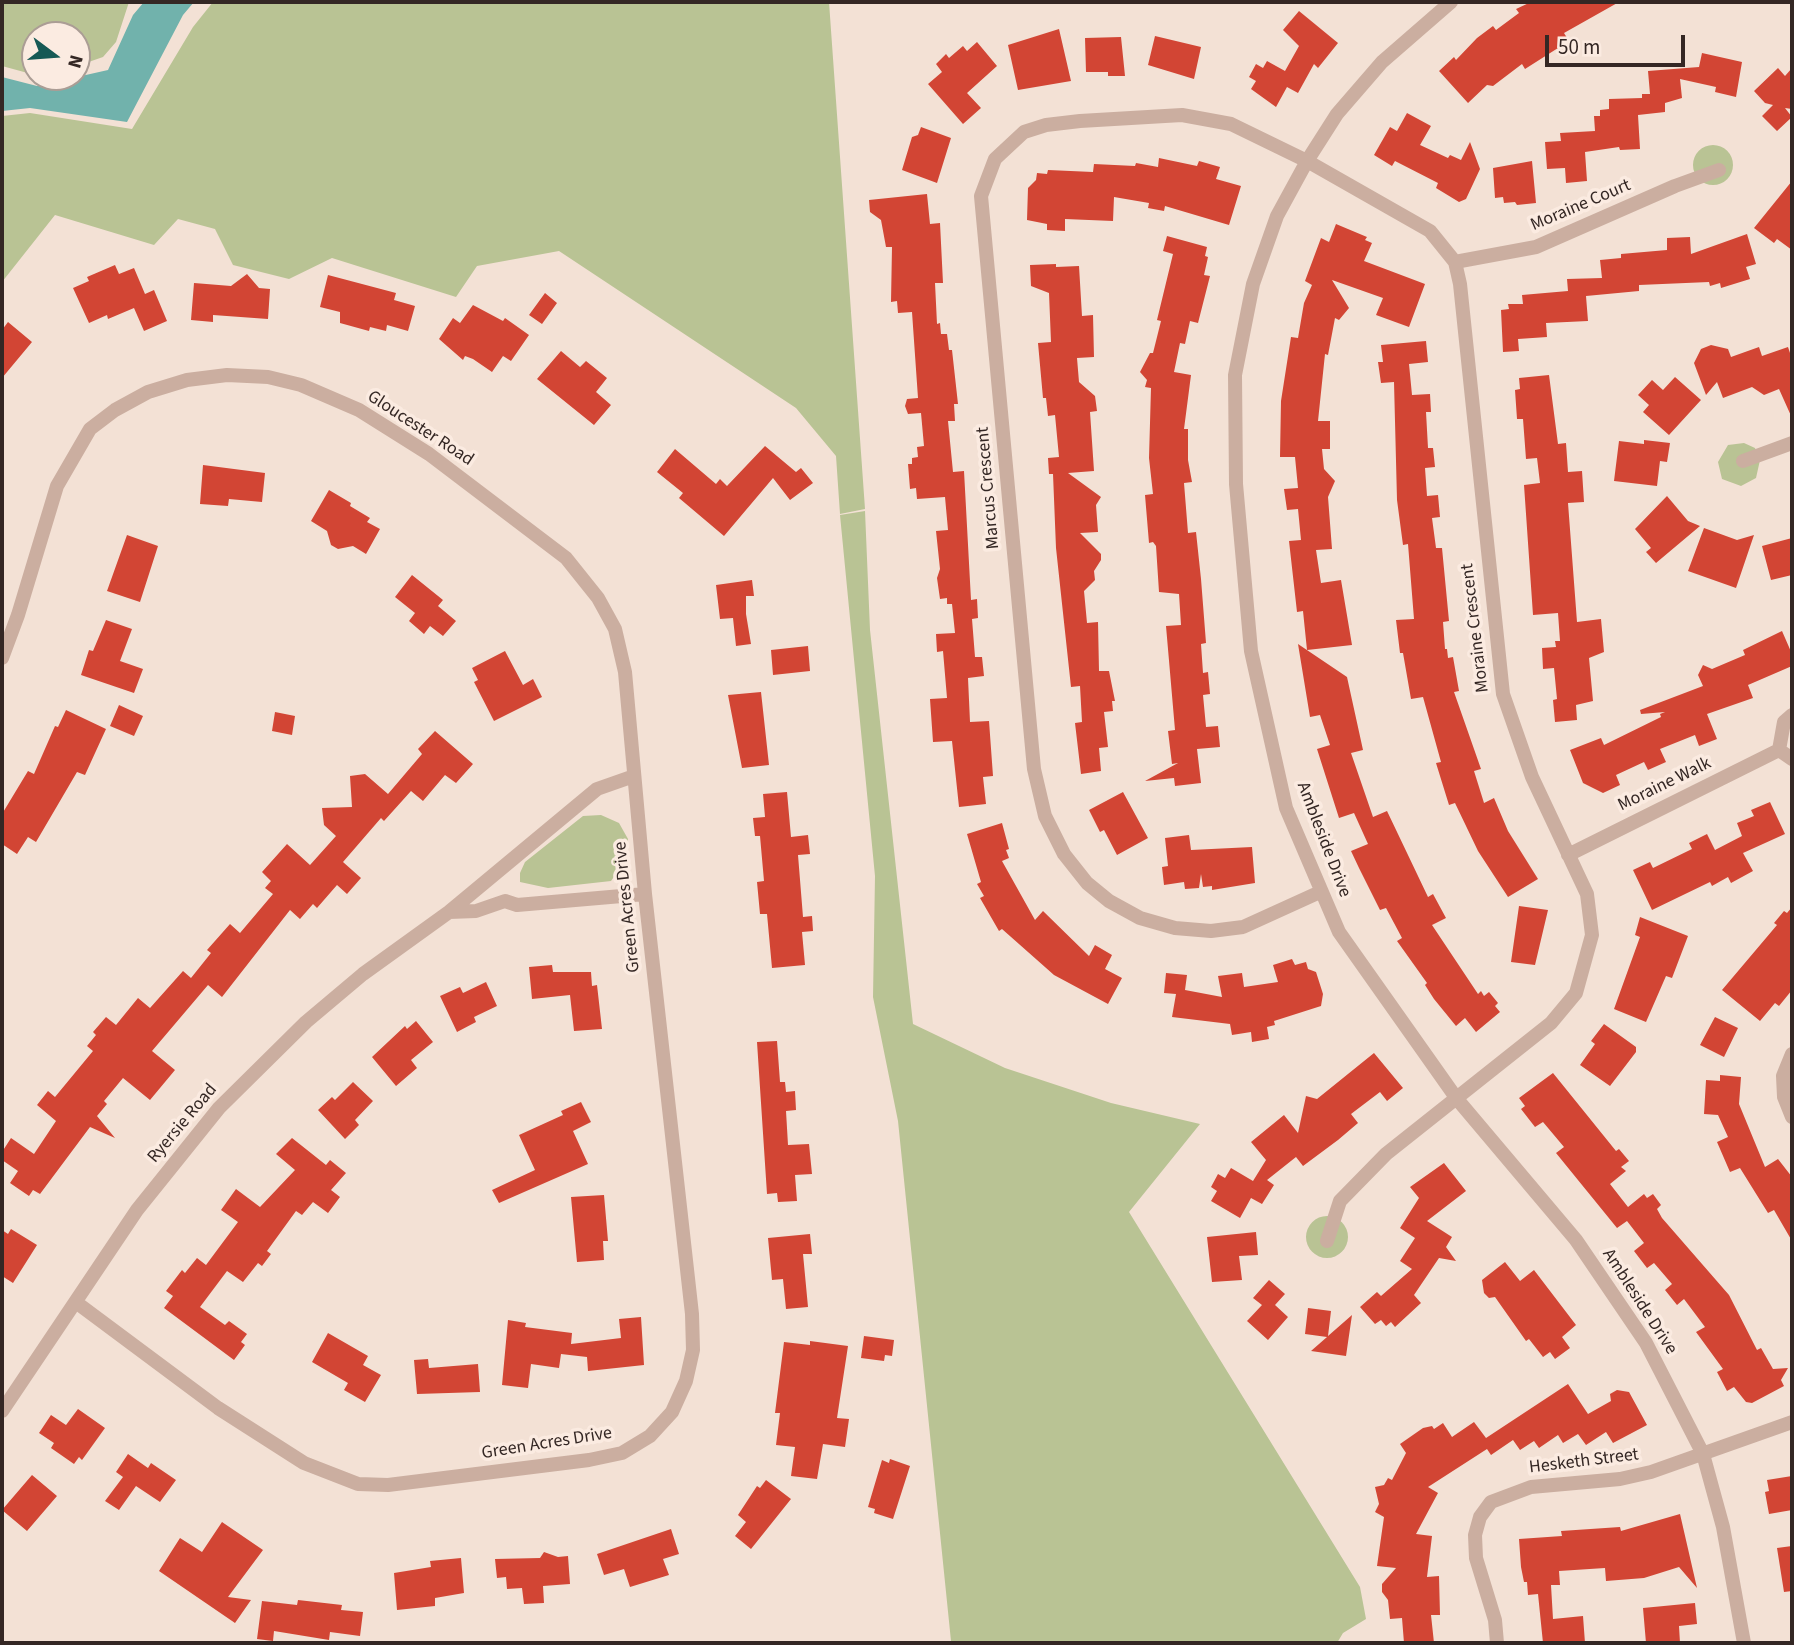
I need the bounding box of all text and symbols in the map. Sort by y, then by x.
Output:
north arrow [21,21,91,91]
scale bar [1549,21,1689,65]
text: 50 m [1558,32,1600,62]
text: N [60,52,89,71]
street label: Moraine Court [1528,175,1634,237]
street label: Gloucester Road [363,387,477,471]
street label: Marcus Crescent [973,426,1005,550]
street label: Moraine Crescent [1457,562,1495,694]
street label: Moraine Walk [1615,753,1715,817]
street label: Ambleside Drive [1291,779,1355,901]
street label: Green Acres Drive [610,840,646,974]
street label: Ryersie Road [144,1080,222,1168]
street label: Ambleside Drive [1597,1245,1681,1359]
street label: Green Acres Drive [480,1423,614,1465]
street label: Hesketh Street [1528,1445,1640,1479]

